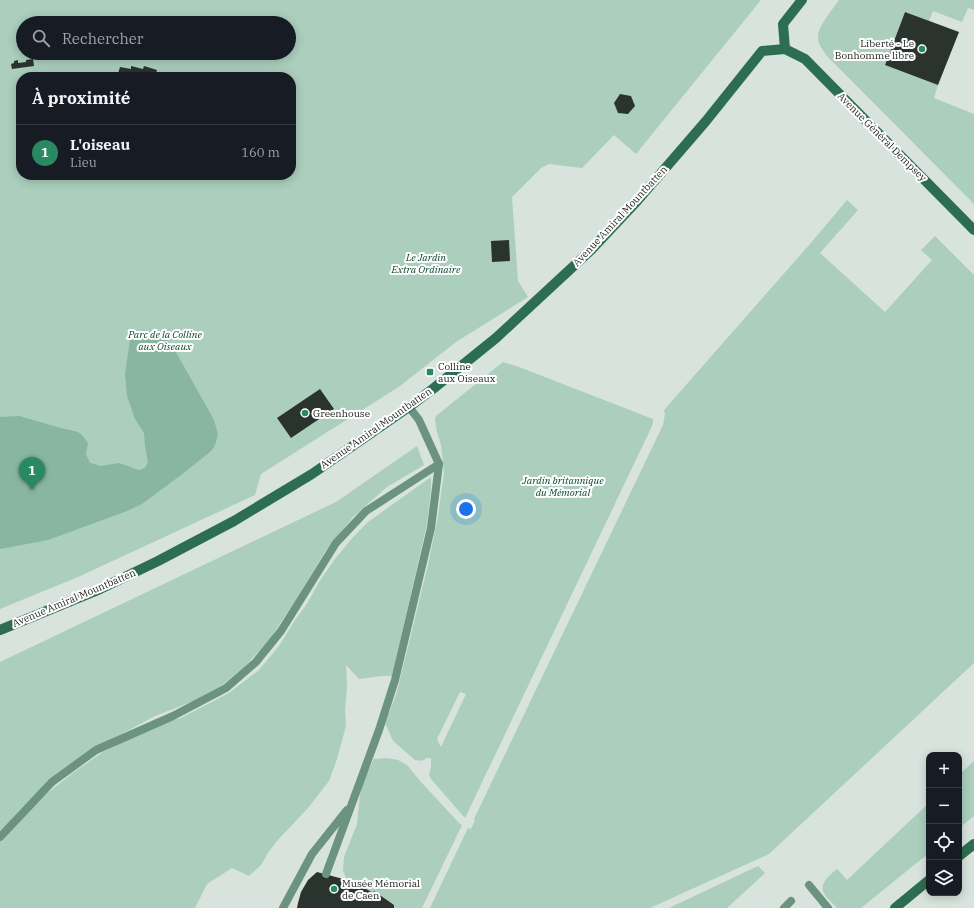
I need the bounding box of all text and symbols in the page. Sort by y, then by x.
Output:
search box [16,16,296,60]
icon: search [30,27,52,49]
text: Rechercher [62,29,143,48]
place label: Liberté - Le Bonhomme libre [835,37,914,62]
marker: Liberté - Le Bonhomme libre [917,44,927,54]
text: À proximité [32,87,130,109]
street label: Avenue Général Dempsey [835,90,930,185]
text: L'oiseau [70,135,130,154]
text: 1 [41,144,49,161]
text: 160 m [241,144,280,161]
text: Lieu [70,154,97,171]
street label: Avenue Amiral Mountbatten [570,163,670,269]
park label: Le Jardin Extra Ordinaire [390,251,461,276]
park label: Parc de la Colline aux Oiseaux [127,328,202,353]
place label: Colline aux Oiseaux [438,360,496,385]
marker: Colline aux Oiseaux [425,367,435,377]
street label: Avenue Amiral Mountbatten [318,384,435,471]
place label: Greenhouse [313,407,370,420]
marker: Greenhouse [300,408,310,418]
pin: 1 [19,457,45,490]
park label: Jardin britannique du Mémorial [521,474,604,499]
your location [456,499,476,519]
street label: Avenue Amiral Mountbatten [10,566,138,630]
map controls [926,752,962,896]
button: + [926,752,962,788]
button: − [926,788,962,824]
button: locate [926,824,962,860]
button: layers [926,860,962,896]
place label: Musée Mémorial de Caen [342,877,420,902]
marker: Musée Mémorial de Caen [329,884,339,894]

